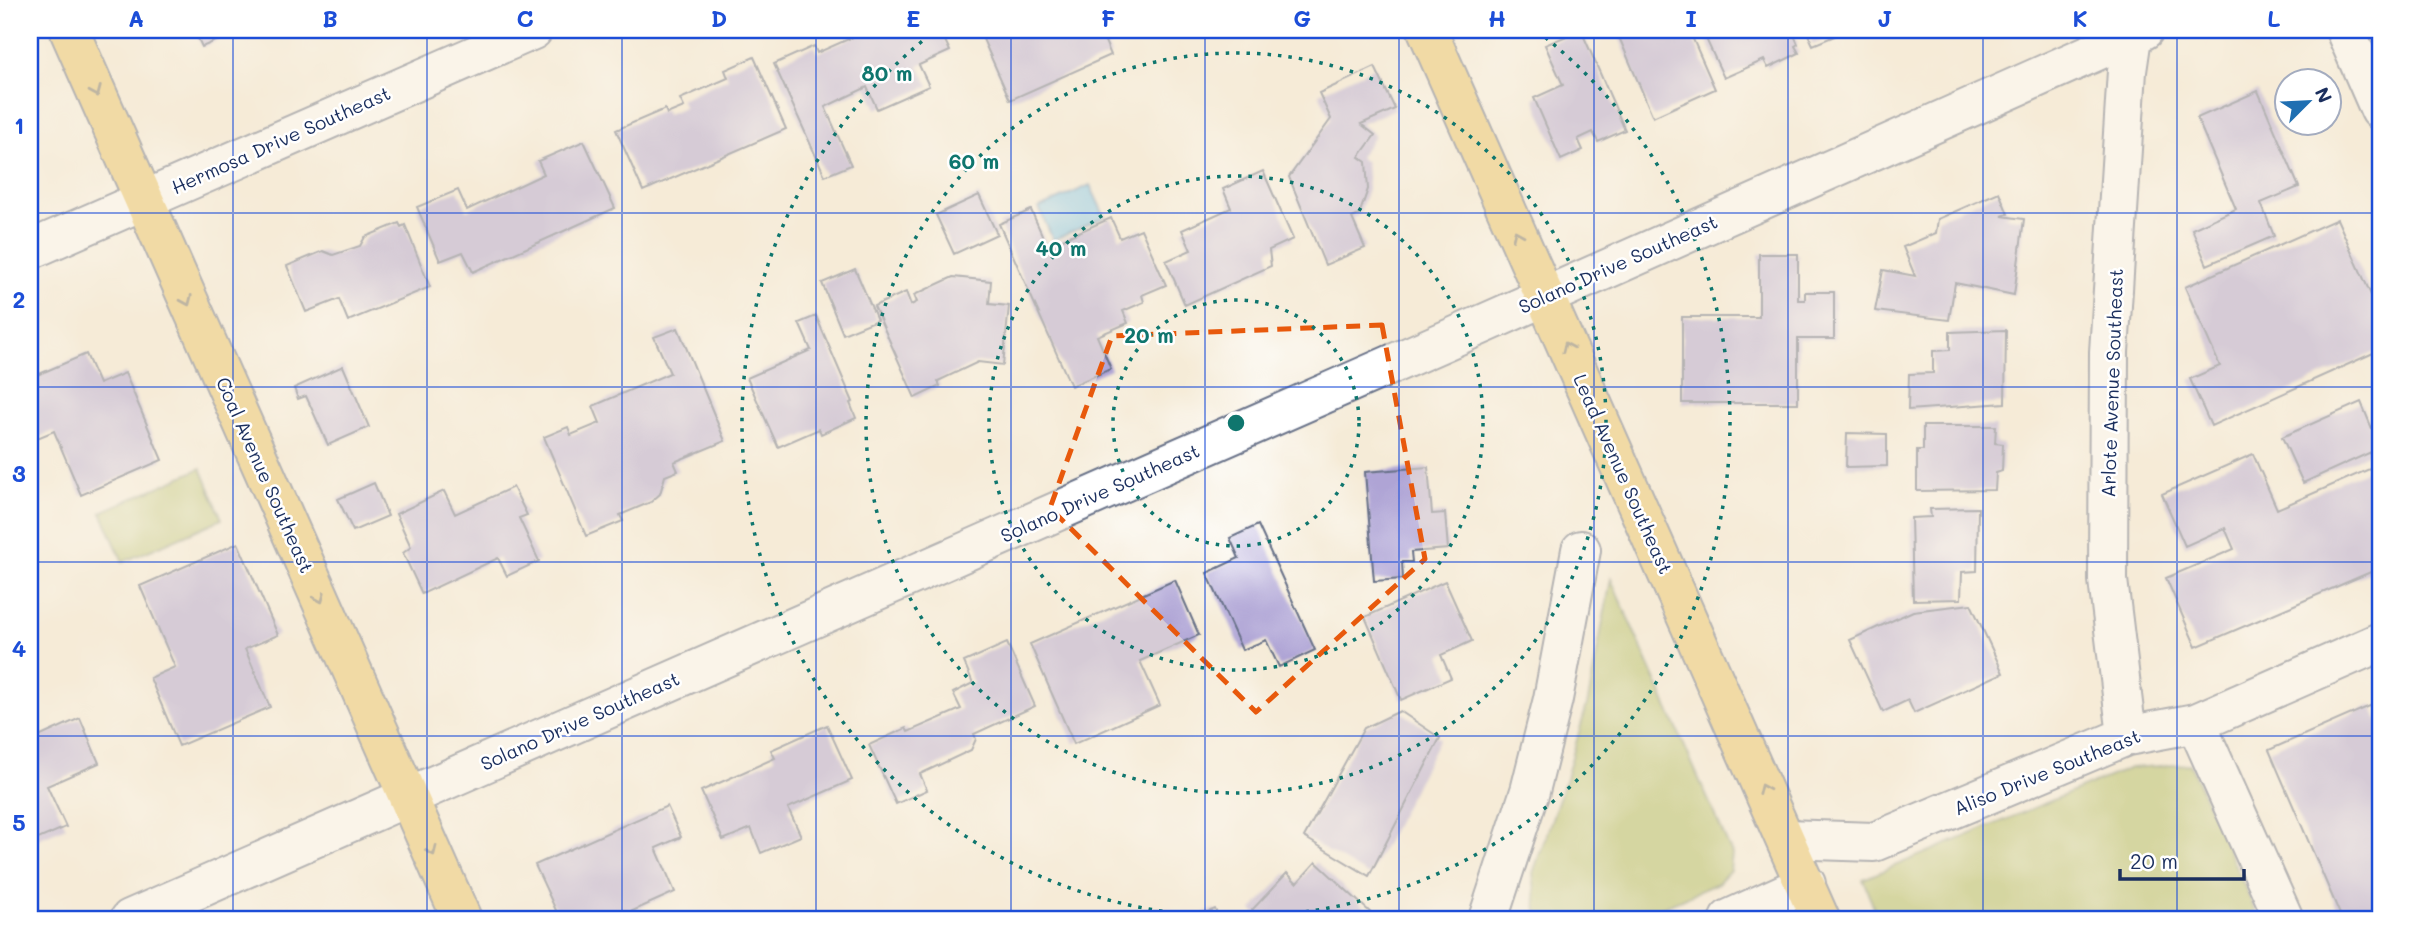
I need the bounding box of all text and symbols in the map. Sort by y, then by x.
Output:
text: A [128,3,144,33]
text: B [322,3,338,33]
text: C [516,3,534,33]
text: D [711,3,727,33]
text: E [906,3,920,33]
text: F [1101,3,1115,33]
text: G [1293,3,1311,33]
text: H [1488,3,1506,33]
text: I [1685,3,1697,33]
text: J [1877,3,1893,33]
text: K [2072,3,2088,33]
text: L [2267,3,2281,33]
text: 80 m [862,59,912,86]
north arrow [2274,66,2344,136]
street label: Hermosa Drive Southeast [167,80,394,199]
text: N [2310,83,2338,107]
one-way arrow [88,85,102,98]
text: 1 [14,110,24,140]
text: 60 m [949,147,999,174]
street label: Solano Drive Southeast [1514,208,1721,319]
one-way arrow [1511,229,1525,242]
text: 40 m [1035,234,1087,261]
street label: Arlote Avenue Southeast [2095,268,2128,498]
text: 2 [13,284,25,314]
one-way arrow [179,294,193,306]
text: 20 m [1124,321,1174,348]
one-way arrow [1561,342,1575,354]
street label: Lead Avenue Southeast [1568,370,1679,578]
street label: Coal Avenue Southeast [211,373,320,577]
centre of rings [1224,411,1248,435]
street label: Solano Drive Southeast [996,437,1203,548]
text: 3 [12,458,26,488]
one-way arrow [311,591,325,603]
text: 4 [12,633,26,663]
street label: Solano Drive Southeast [476,665,683,776]
street label: Aliso Drive Southeast [1950,723,2144,820]
one-way arrow [1757,784,1771,796]
text: 5 [12,807,26,837]
scale bar [2120,837,2244,881]
one-way arrow [424,844,438,856]
text: 20 m [2130,847,2178,874]

